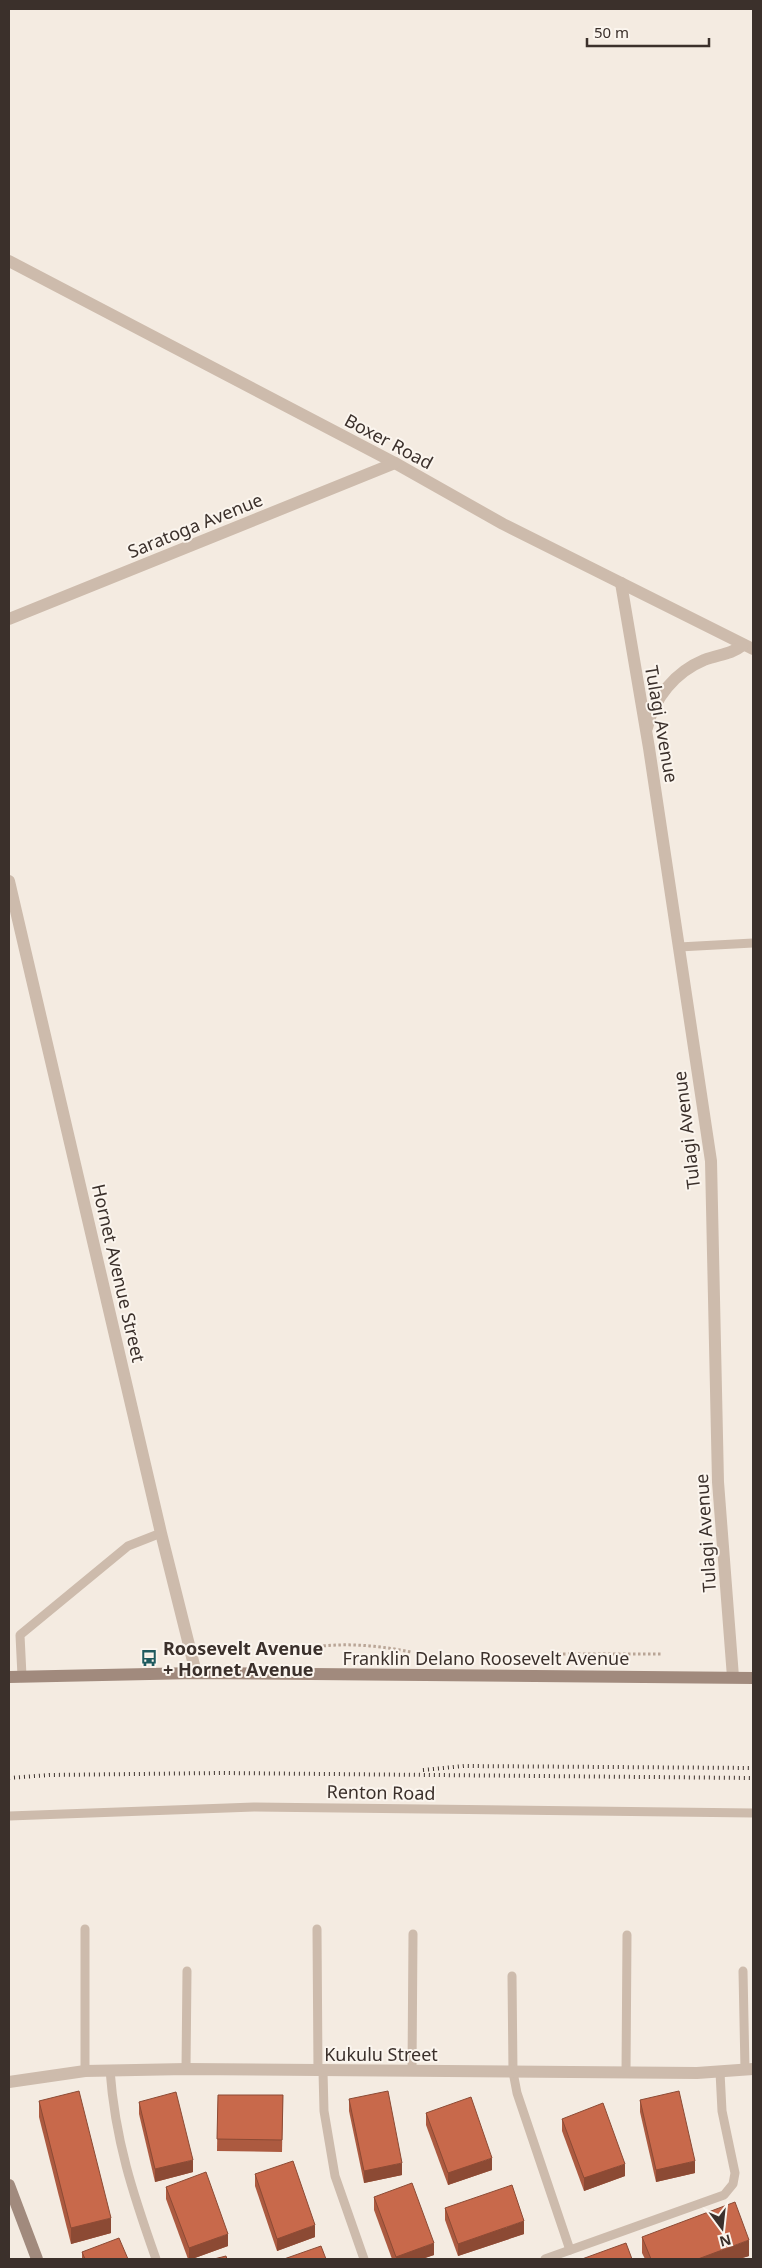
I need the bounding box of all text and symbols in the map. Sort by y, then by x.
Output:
scale bar [587,15,710,47]
text: 50 m [594,22,629,42]
street label: Boxer Road [341,408,437,474]
street label: Saratoga Avenue [124,487,266,563]
street label: Tulagi Avenue [640,664,684,784]
street label: Tulagi Avenue [667,1070,705,1190]
street label: Hornet Avenue Street [87,1182,151,1365]
street label: Tulagi Avenue [689,1473,721,1593]
place label: Roosevelt Avenue + Hornet Avenue [163,1636,323,1681]
street label: Franklin Delano Roosevelt Avenue [343,1646,629,1670]
bus stop icon: Roosevelt Avenue + Hornet Avenue [139,1648,159,1668]
street label: Renton Road [326,1779,436,1805]
street label: Kukulu Street [324,2042,438,2066]
north arrow [697,2203,747,2253]
text: N [718,2230,733,2252]

